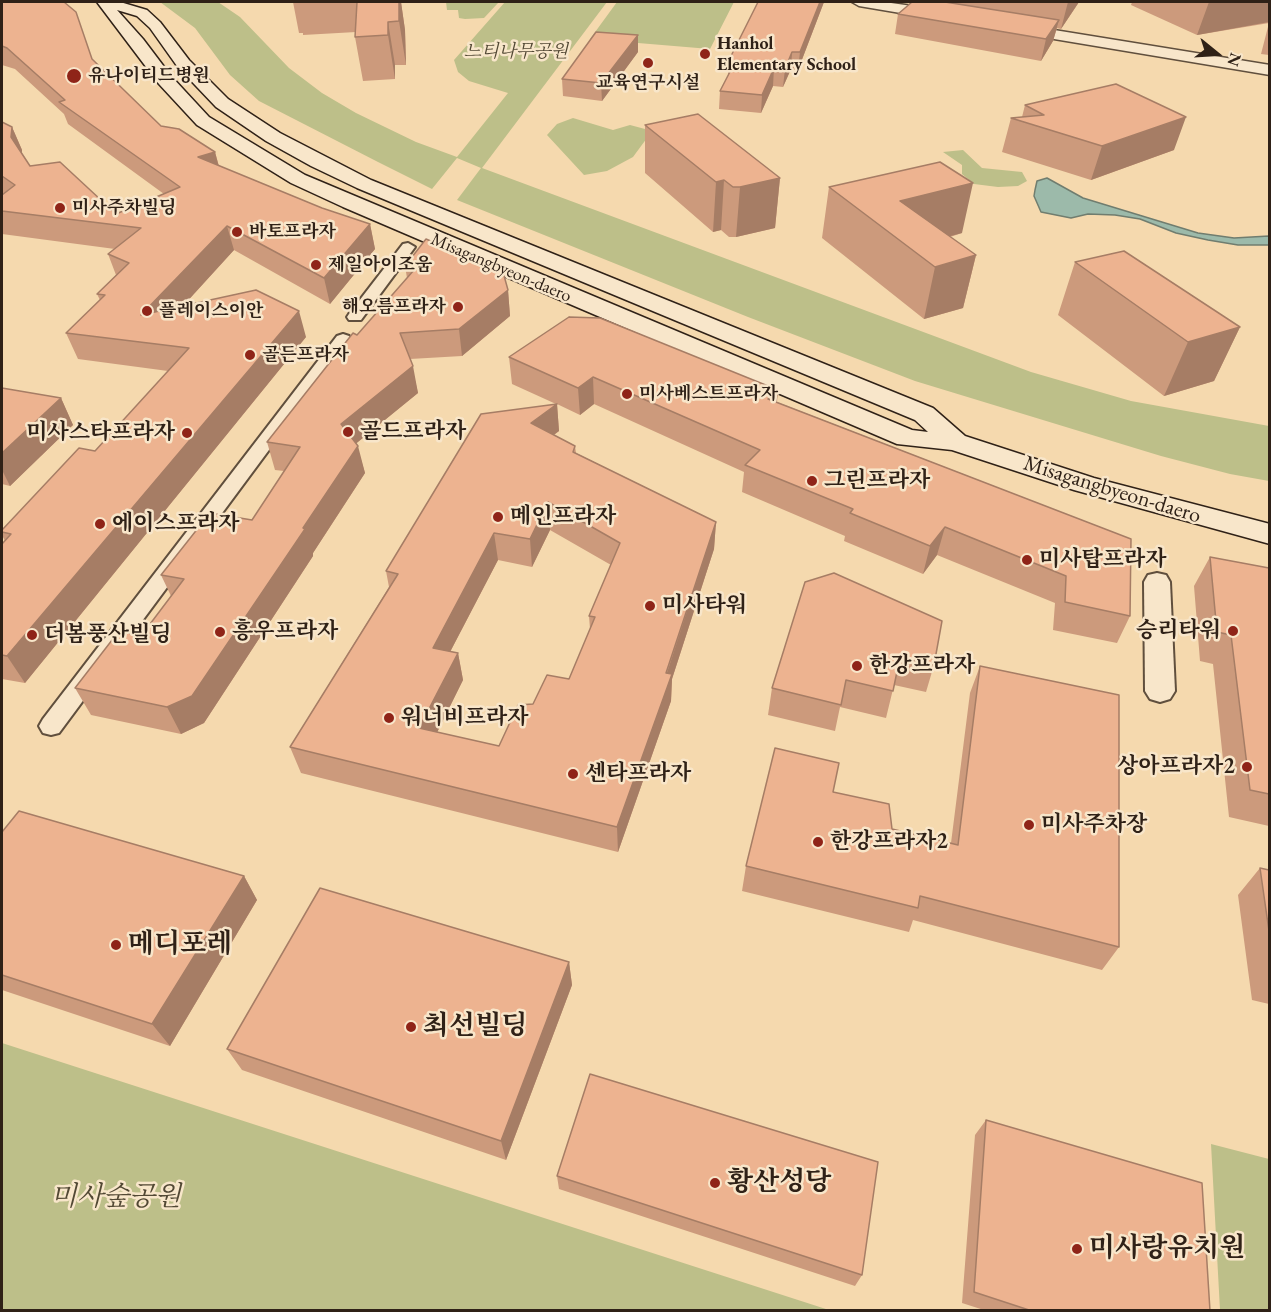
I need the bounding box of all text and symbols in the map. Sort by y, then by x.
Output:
north arrow [1187,24,1247,84]
place label: Hanhol Elementary School [717,33,856,76]
park label: 느티나무공원 [464,41,568,63]
marker: Hanhol Elementary School [698,47,712,61]
text: N [1223,50,1247,69]
marker: 교육연구시설 [641,56,655,70]
place label: 유나이티드병원 [88,65,210,87]
marker: 유나이티드병원 [65,67,83,85]
place label: 교육연구시설 [596,72,700,94]
place label: 미사주차빌딩 [72,197,176,219]
marker: 미사주차빌딩 [53,201,67,215]
place label: 바토프라자 [249,221,336,243]
marker: 바토프라자 [230,225,244,239]
street label: Misagangbyeon-daero [427,229,575,307]
place label: 제일아이조움 [328,254,432,276]
marker: 제일아이조움 [309,258,323,272]
place label: 해오름프라자 [342,296,446,318]
place label: 플레이스이안 [159,300,263,322]
marker: 해오름프라자 [451,300,465,314]
marker: 플레이스이안 [140,304,154,318]
place label: 골든프라자 [262,344,349,366]
marker: 골든프라자 [243,348,257,362]
place label: 미사베스트프라자 [639,383,778,405]
marker: 미사베스트프라자 [620,387,634,401]
place label: 골드프라자 [360,419,466,445]
place label: 미사스타프라자 [26,420,175,446]
marker: 골드프라자 [341,425,355,439]
marker: 미사스타프라자 [180,426,194,440]
street label: Misagangbyeon-daero [1020,450,1204,530]
place label: 그린프라자 [824,468,930,494]
marker: 그린프라자 [805,474,819,488]
place label: 메인프라자 [510,504,616,530]
marker: 메인프라자 [491,510,505,524]
place label: 에이스프라자 [112,511,240,537]
marker: 에이스프라자 [93,517,107,531]
place label: 미사탑프라자 [1039,547,1167,573]
marker: 미사탑프라자 [1020,553,1034,567]
place label: 미사타워 [662,593,747,619]
marker: 미사타워 [643,599,657,613]
place label: 승리타워 [1136,618,1221,644]
place label: 흥우프라자 [232,619,338,645]
place label: 더봄풍산빌딩 [44,622,172,648]
marker: 승리타워 [1226,624,1240,638]
marker: 흥우프라자 [213,625,227,639]
marker: 더봄풍산빌딩 [25,628,39,642]
place label: 한강프라자 [869,653,975,679]
marker: 한강프라자 [850,659,864,673]
place label: 워너비프라자 [401,705,529,731]
marker: 워너비프라자 [382,711,396,725]
place label: 상아프라자2 [1117,754,1235,780]
marker: 상아프라자2 [1240,760,1254,774]
place label: 센타프라자 [585,761,691,787]
marker: 센타프라자 [566,767,580,781]
place label: 미사주차장 [1041,812,1147,838]
marker: 미사주차장 [1022,818,1036,832]
place label: 한강프라자2 [830,829,948,855]
marker: 한강프라자2 [811,835,825,849]
place label: 메디포레 [128,929,232,961]
marker: 메디포레 [109,938,123,952]
place label: 최선빌딩 [423,1011,527,1043]
marker: 최선빌딩 [404,1020,418,1034]
place label: 황산성당 [727,1167,831,1199]
marker: 황산성당 [708,1176,722,1190]
park label: 미사숲공원 [51,1182,181,1214]
place label: 미사랑유치원 [1089,1233,1245,1265]
marker: 미사랑유치원 [1070,1242,1084,1256]

